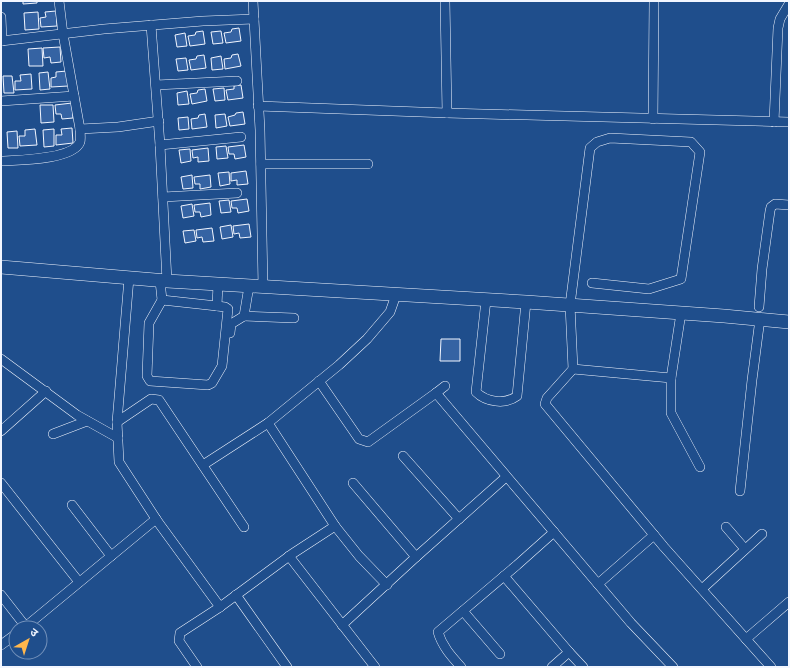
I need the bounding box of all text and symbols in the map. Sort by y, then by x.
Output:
north arrow [8,620,48,660]
text: उ [27,625,42,640]

